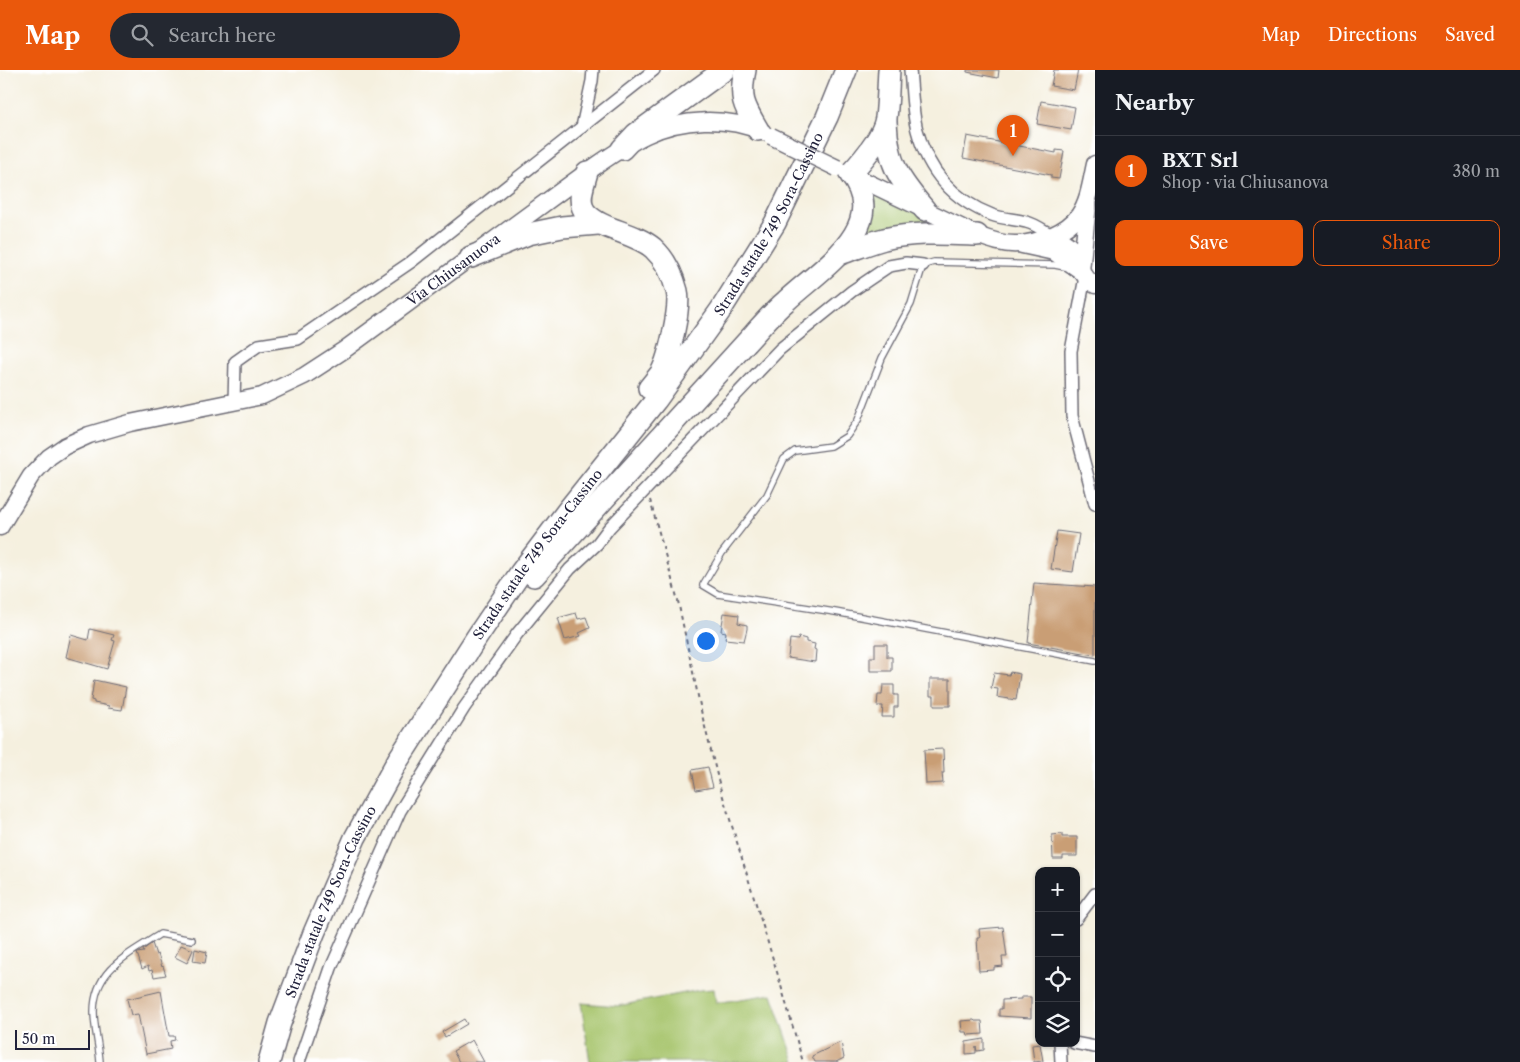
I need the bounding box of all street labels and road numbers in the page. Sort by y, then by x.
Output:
street label: Strada statale 749 Sora-Cassino [710,129,827,319]
street label: Via Chiusanuova [402,229,504,311]
street label: Strada statale 749 Sora-Cassino [469,465,606,643]
street label: Strada statale 749 Sora-Cassino [281,802,380,1000]

